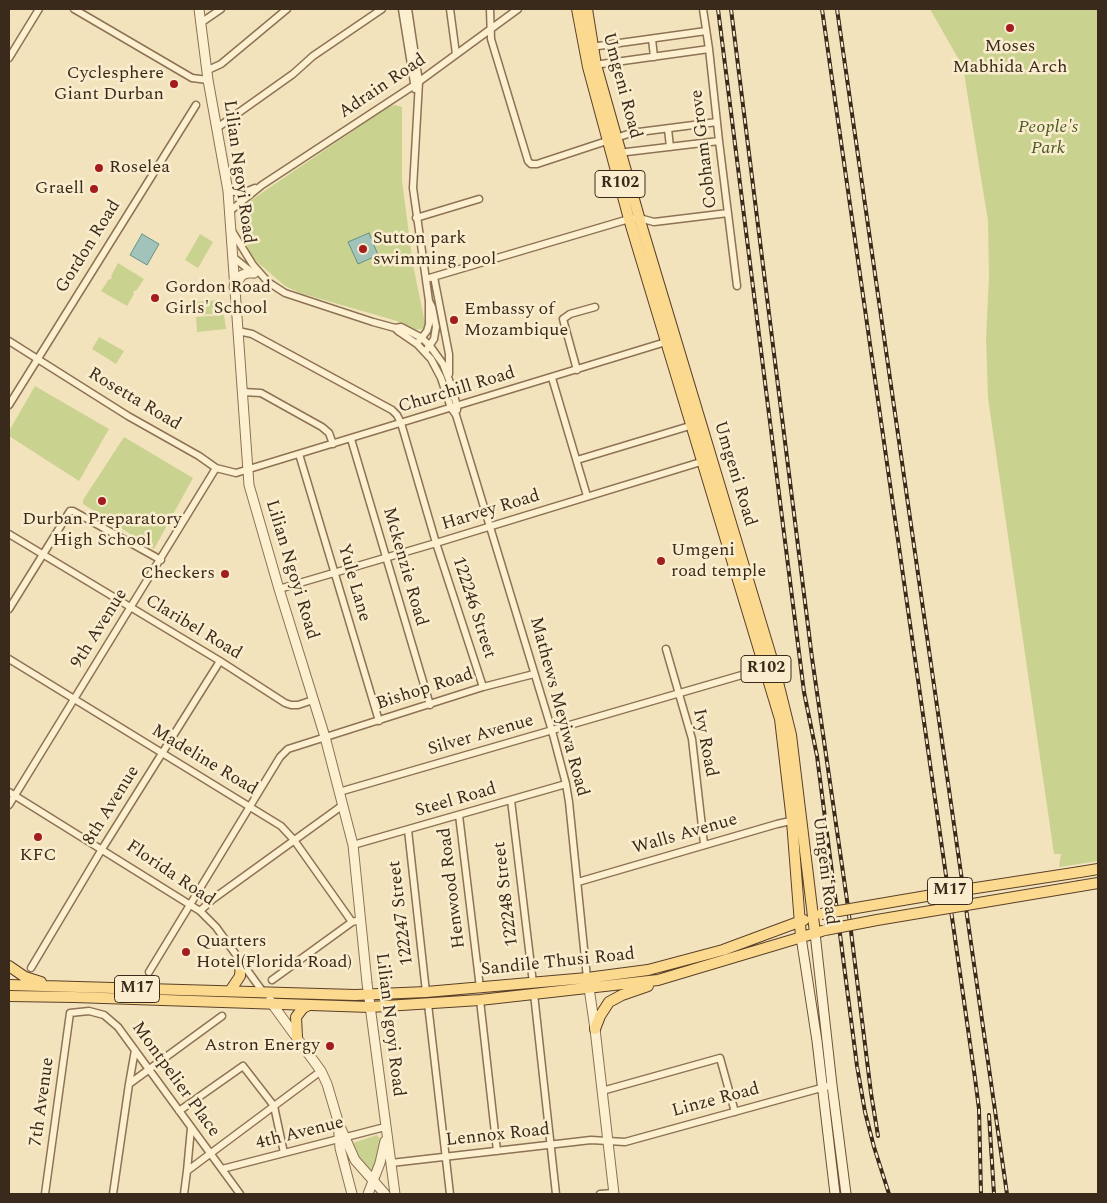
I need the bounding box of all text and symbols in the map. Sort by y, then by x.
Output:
marker: Moses Mabhida Arch [1004,22,1016,34]
street label: Umgeni Road [596,31,646,141]
place label: Moses Mabhida Arch [952,36,1068,78]
street label: Adrain Road [335,50,431,124]
place label: Cyclesphere Giant Durban [54,63,164,106]
marker: Cyclesphere Giant Durban [168,78,180,90]
street label: Cobham Grove [687,88,723,210]
street label: Lilian Ngoyi Road [217,99,259,245]
park label: People's Park [1018,117,1078,160]
place label: Roselea [109,157,170,179]
marker: Roselea [93,162,105,174]
road number: R102 [595,170,645,198]
place label: Graell [35,178,84,200]
marker: Graell [88,183,100,195]
street label: Gordon Road [52,196,126,298]
place label: Sutton park swimming pool [373,228,496,270]
marker: Sutton park swimming pool [357,243,369,255]
place label: Gordon Road Girls' School [165,277,271,320]
marker: Gordon Road Girls' School [149,292,161,304]
place label: Embassy of Mozambique [464,299,568,342]
marker: Embassy of Mozambique [448,314,460,326]
street label: Churchill Road [396,363,518,419]
street label: Rosetta Road [84,364,184,436]
street label: Umgeni Road [708,419,760,529]
street label: Harvey Road [439,486,543,536]
marker: Durban Preparatory High School [96,495,108,507]
street label: Lilian Ngoyi Road [260,498,322,642]
street label: Mckenzie Road [377,505,431,629]
place label: Durban Preparatory High School [22,509,182,552]
place label: Umgeni road temple [671,540,766,582]
street label: Yule Lane [332,542,374,624]
street label: 122246 Street [446,554,500,662]
marker: Umgeni road temple [655,555,667,567]
place label: Checkers [141,563,215,585]
marker: Checkers [219,568,231,580]
street label: 9th Avenue [67,585,133,673]
street label: Claribel Road [141,591,245,665]
street label: Mathews Meyiwa Road [524,615,592,799]
road number: R102 [741,656,791,682]
street label: Bishop Road [374,664,476,716]
street label: Ivy Road [687,707,721,779]
street label: Silver Avenue [426,711,536,761]
street label: Madeline Road [147,721,261,801]
street label: 8th Avenue [79,762,145,850]
street label: Steel Road [413,779,499,823]
street label: Walls Avenue [630,810,740,860]
street label: Umgeni Road [807,816,841,926]
street label: Henwood Road [435,826,471,950]
marker: KFC [32,831,44,843]
street label: Florida Road [122,836,218,912]
street label: 122248 Street [490,840,524,948]
place label: KFC [19,845,57,867]
street label: 122247 Street [385,859,419,967]
road number: M17 [928,878,972,904]
place label: Quarters Hotel(Florida Road) [196,931,352,974]
street label: Sandile Thusi Road [480,944,636,982]
marker: Quarters Hotel(Florida Road) [180,946,192,958]
street label: Lilian Ngoyi Road [369,952,409,1098]
road number: M17 [114,976,160,1002]
street label: Montpelier Place [126,1018,224,1142]
place label: Astron Energy [204,1035,320,1057]
marker: Astron Energy [324,1040,336,1052]
street label: 7th Avenue [26,1056,60,1148]
street label: Linze Road [670,1079,762,1123]
street label: 4th Avenue [254,1113,346,1155]
street label: Lennox Road [445,1120,551,1152]

